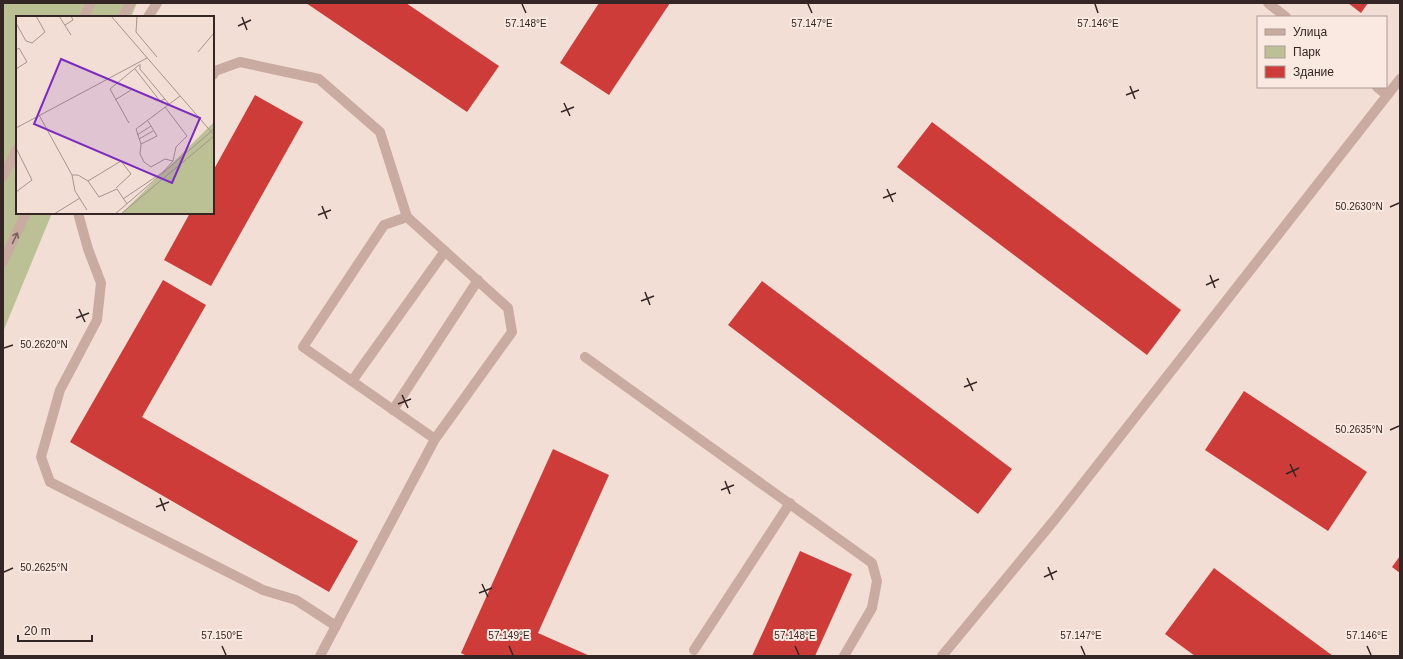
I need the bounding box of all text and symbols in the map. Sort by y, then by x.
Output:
inset map [16,16,214,214]
legend [1257,16,1387,88]
text: 57.148°E [505,18,547,29]
text: 57.147°E [791,18,833,29]
text: 57.146°E [1077,18,1119,29]
text: Улица [1293,25,1327,39]
text: Парк [1293,45,1321,59]
text: Здание [1293,65,1334,79]
text: 50.2630°N [1335,201,1383,212]
one-way arrow [12,232,19,244]
text: 50.2620°N [20,339,68,350]
text: 50.2635°N [1335,424,1383,435]
text: 50.2625°N [20,562,68,573]
scale bar [18,617,92,643]
text: 20 m [24,624,51,638]
text: 57.150°E [201,630,243,641]
text: 57.149°E [488,630,530,641]
text: 57.148°E [774,630,816,641]
text: 57.147°E [1060,630,1102,641]
text: 57.146°E [1346,630,1388,641]

